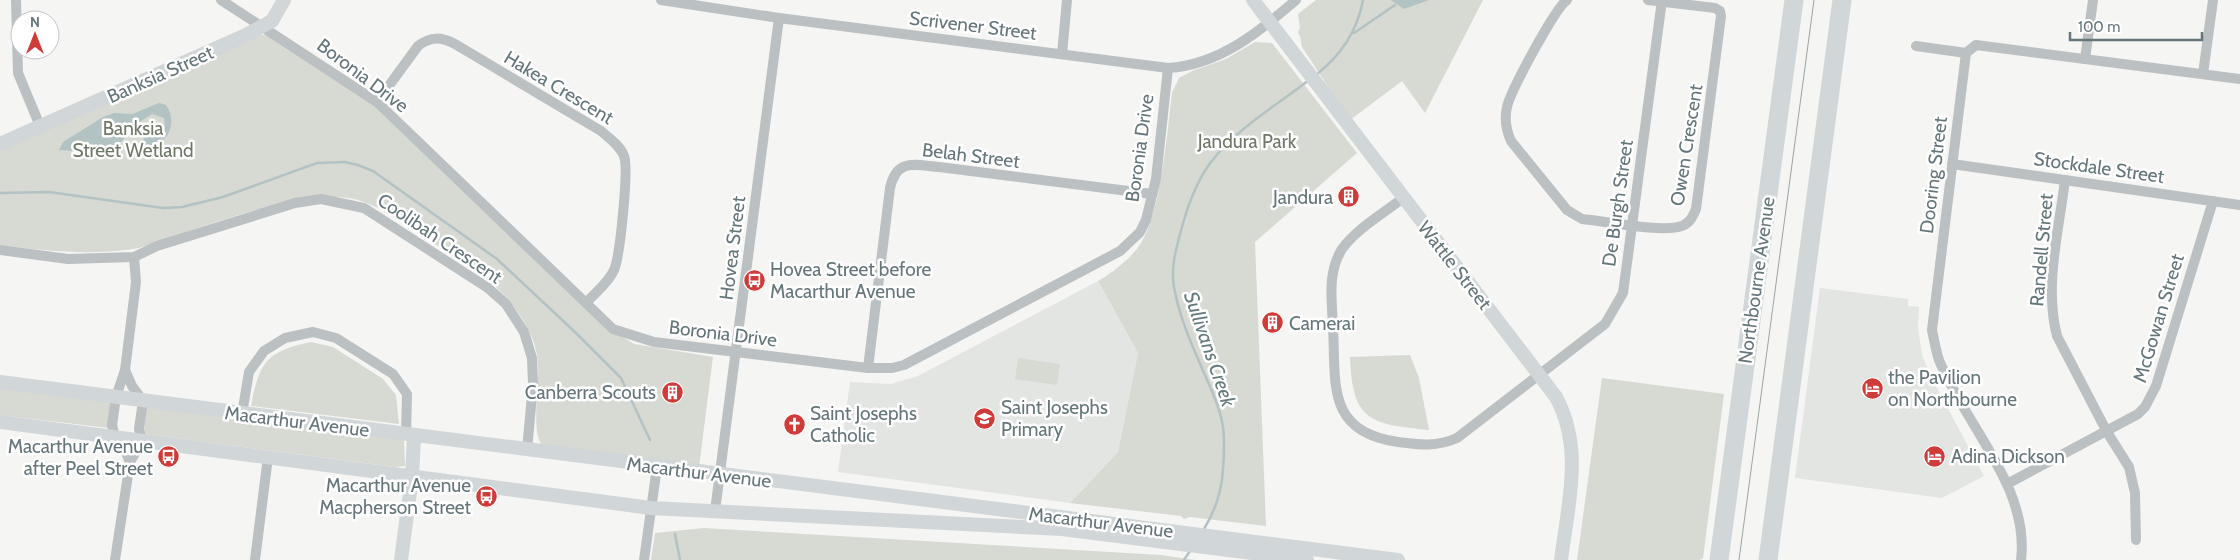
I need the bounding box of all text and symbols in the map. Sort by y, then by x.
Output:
street label: Scrivener Street [908,6,1039,45]
north arrow [10,10,60,60]
scale bar [2070,10,2202,42]
text: N [30,13,40,31]
text: 100 m [2078,18,2120,36]
street label: Boronia Drive [312,34,413,117]
street label: Banksia Street [104,41,217,108]
street label: Hakea Crescent [500,46,618,129]
street label: Owen Crescent [1666,82,1708,208]
street label: Boronia Drive [1121,92,1158,203]
street label: Dooring Street [1915,115,1952,235]
park label: Banksia Street Wetland [72,117,194,162]
park label: Jandura Park [1197,130,1297,153]
street label: Belah Street [921,138,1022,173]
street label: De Burgh Street [1597,138,1638,268]
street label: Stockdale Street [2032,147,2166,188]
building icon: Jandura [1337,185,1361,209]
place label: Jandura [1272,186,1333,209]
street label: Coolibah Crescent [373,188,507,289]
street label: Randell Street [2025,192,2058,308]
street label: Hovea Street [715,194,750,301]
street label: Northbourne Avenue [1733,195,1780,365]
street label: Wattle Street [1413,216,1497,315]
street label: McGowan Street [2128,251,2189,385]
place label: Hovea Street before Macarthur Avenue [770,258,931,303]
bus stop icon: Hovea Street before Macarthur Avenue [742,268,766,292]
water label: Sullivans Creek [1179,288,1241,411]
building icon: Camerai [1261,311,1285,335]
place label: Camerai [1289,312,1355,335]
street label: Boronia Drive [668,315,779,352]
place label: the Pavilion on Northbourne [1888,366,2017,411]
hotel icon: the Pavilion on Northbourne [1860,376,1884,400]
building icon: Canberra Scouts [660,380,684,404]
place label: Canberra Scouts [525,381,656,404]
place label: Saint Josephs Primary [1001,396,1108,441]
street label: Macarthur Avenue [223,401,371,442]
place label: Saint Josephs Catholic [810,402,917,447]
school or university icon: Saint Josephs Primary [973,406,997,430]
church icon: Saint Josephs Catholic [782,412,806,436]
place label: Macarthur Avenue after Peel Street [8,435,154,480]
hotel icon: Adina Dickson [1923,444,1947,468]
bus stop icon: Macarthur Avenue after Peel Street [157,445,181,469]
place label: Adina Dickson [1951,445,2065,468]
street label: Macarthur Avenue [625,452,773,493]
place label: Macarthur Avenue Macpherson Street [319,474,472,519]
bus stop icon: Macarthur Avenue Macpherson Street [475,484,499,508]
street label: Macarthur Avenue [1027,502,1175,543]

